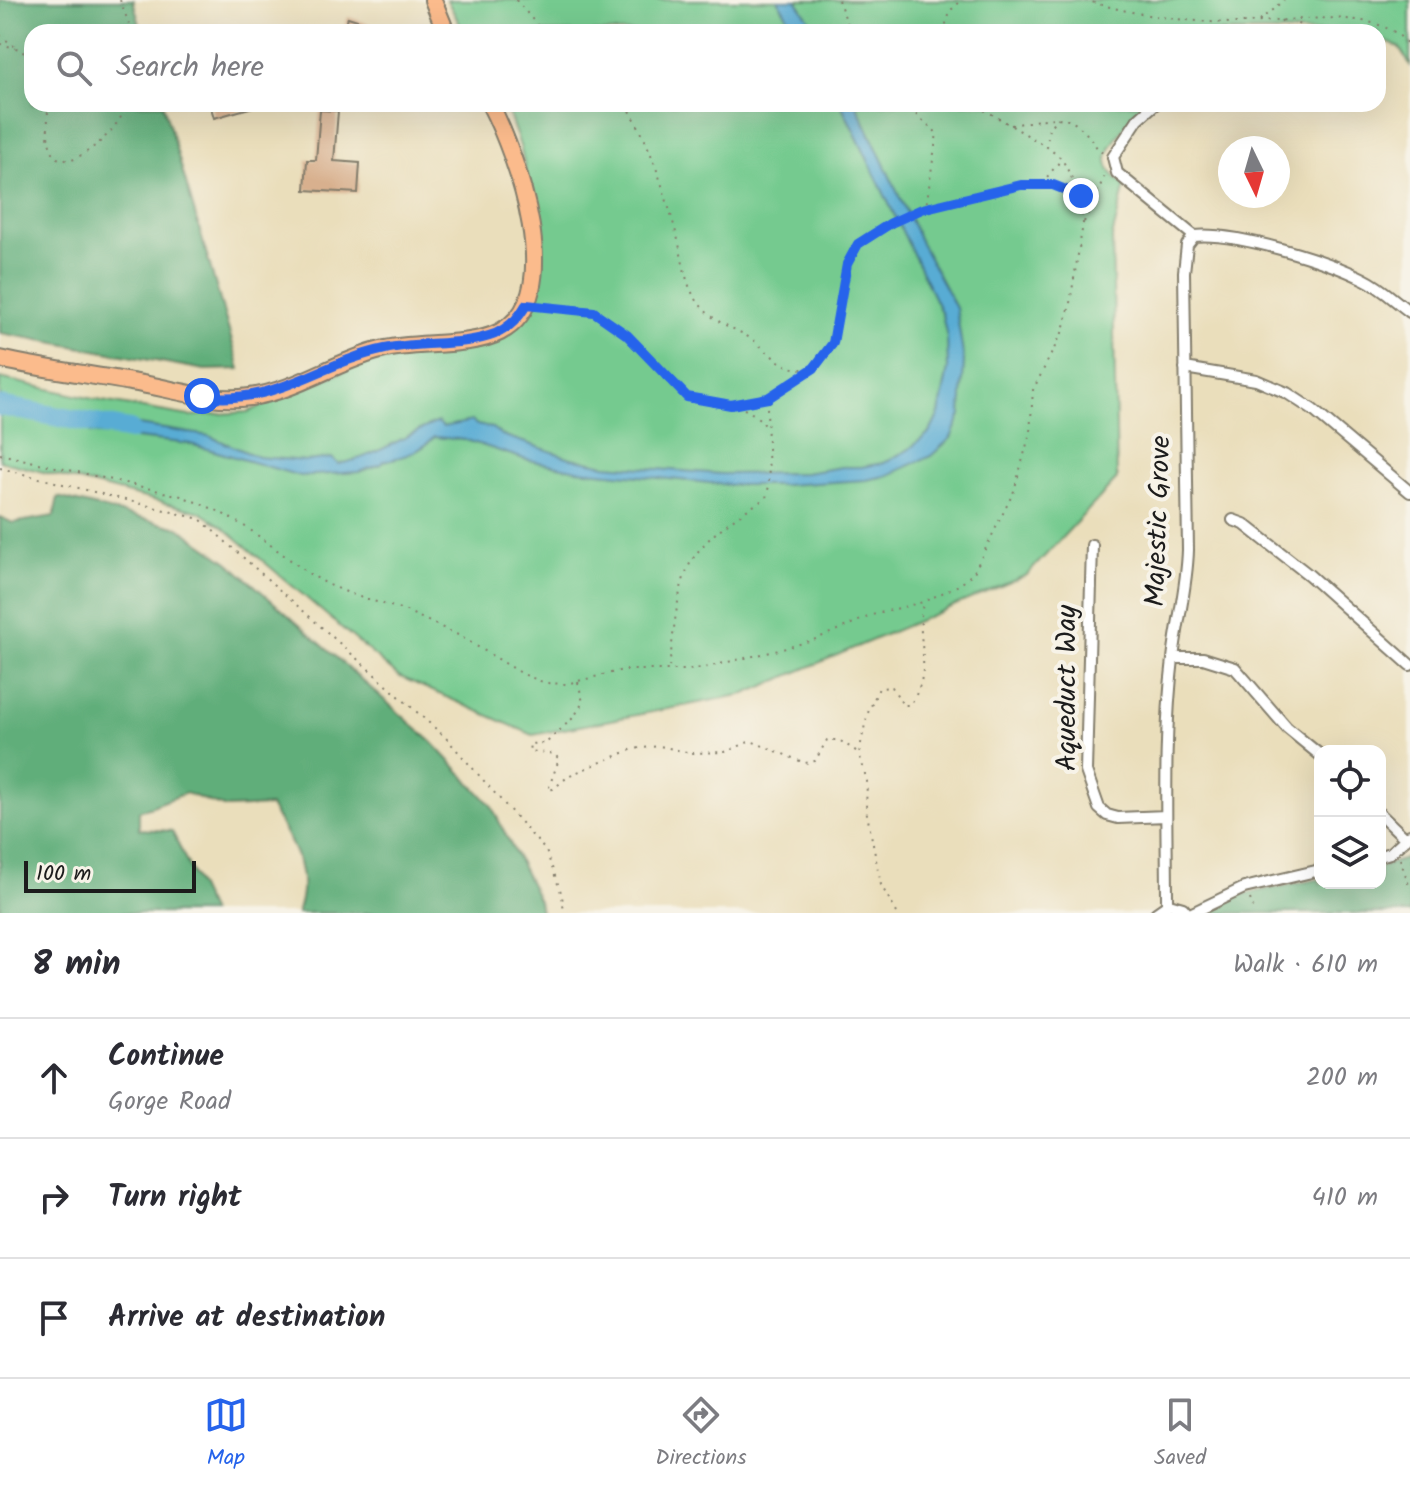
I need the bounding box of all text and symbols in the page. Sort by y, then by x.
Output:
search box [24,24,1386,112]
text: Search here [116,44,264,92]
icon: search [52,46,96,90]
north arrow [1218,136,1290,208]
route end [1063,178,1099,214]
route start [184,378,220,414]
street label: Majestic Grove [1134,434,1184,607]
street label: Aqueduct Way [1045,604,1090,771]
map controls [1314,745,1386,889]
button: locate [1314,745,1386,817]
button: layers [1314,817,1386,889]
scale bar [24,857,196,893]
text: 100 m [36,857,91,892]
text: 8 min [32,938,121,992]
text: Walk · 610 m [1233,944,1378,986]
text: Continue [108,1033,224,1081]
icon: ahead [32,1056,76,1100]
text: 200 m [1306,1057,1378,1099]
text: Gorge Road [108,1081,231,1123]
text: Turn right [108,1174,241,1222]
icon: right [32,1176,76,1220]
text: 410 m [1311,1177,1378,1219]
text: Arrive at destination [108,1294,385,1342]
icon: arrive [32,1296,76,1340]
tab: Map [204,1393,248,1476]
tab: Directions [655,1393,747,1476]
tab: Saved [1154,1393,1206,1476]

